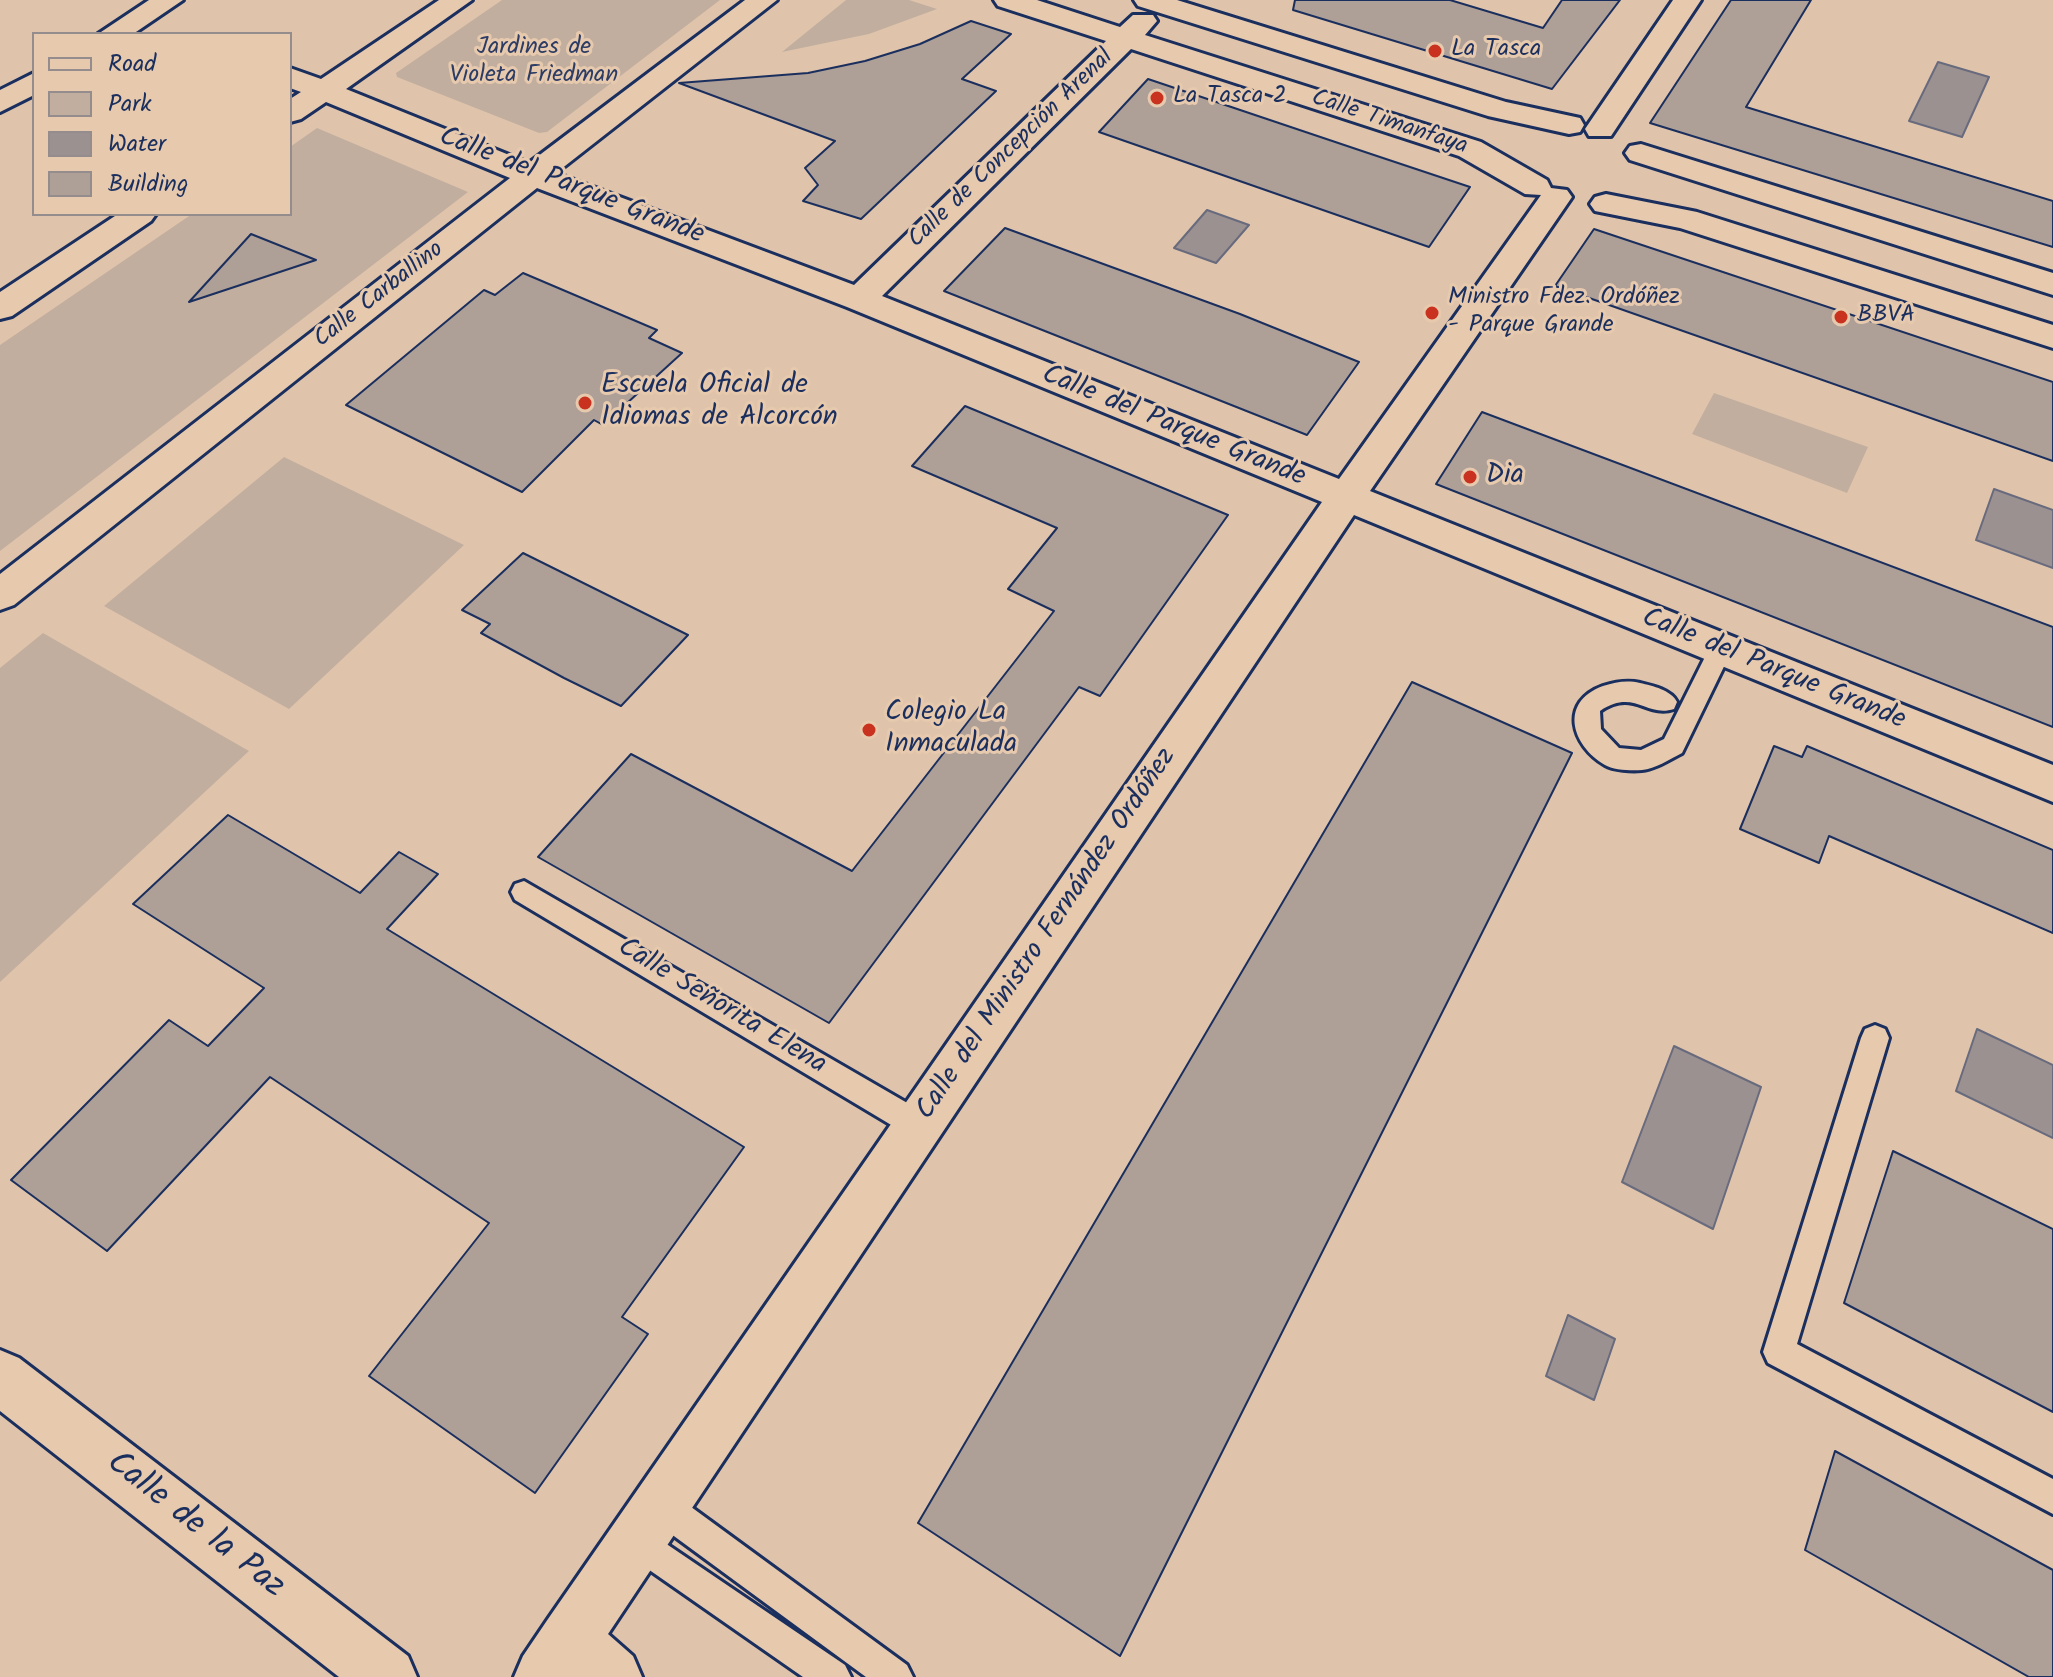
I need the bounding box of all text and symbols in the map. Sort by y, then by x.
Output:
legend [32,32,292,216]
park label: Jardines de Violeta Friedman [450,35,618,91]
place label: La Tasca [1451,37,1541,65]
marker: La Tasca [1426,42,1444,60]
street label: Calle de Concepción Arenal [903,44,1121,256]
text: Road [108,45,156,84]
place label: La Tasca 2 [1173,84,1287,112]
text: Park [108,85,152,124]
street label: Calle Timanfaya [1307,85,1471,163]
marker: La Tasca 2 [1148,89,1166,107]
street label: Calle del Parque Grande [434,122,708,254]
text: Water [108,125,166,164]
text: Building [108,165,188,204]
street label: Calle Carballino [310,237,450,355]
place label: Ministro Fdez. Ordóñez - Parque Grande [1448,285,1680,341]
place label: BBVA [1857,303,1915,331]
marker: Ministro Fdez. Ordóñez - Parque Grande [1423,304,1441,322]
marker: BBVA [1832,308,1850,326]
street label: Calle del Parque Grande [1036,360,1310,496]
place label: Escuela Oficial de Idiomas de Alcorcón [601,370,838,436]
marker: Escuela Oficial de Idiomas de Alcorcón [576,394,594,412]
place label: Dia [1486,460,1524,494]
marker: Dia [1461,468,1479,486]
street label: Calle del Parque Grande [1636,603,1910,739]
place label: Colegio La Inmaculada [885,697,1017,763]
marker: Colegio La Inmaculada [860,721,878,739]
street label: Calle del Ministro Fernández Ordóñez [911,743,1185,1127]
street label: Calle Señorita Elena [611,932,831,1084]
street label: Calle de la Paz [97,1445,291,1609]

